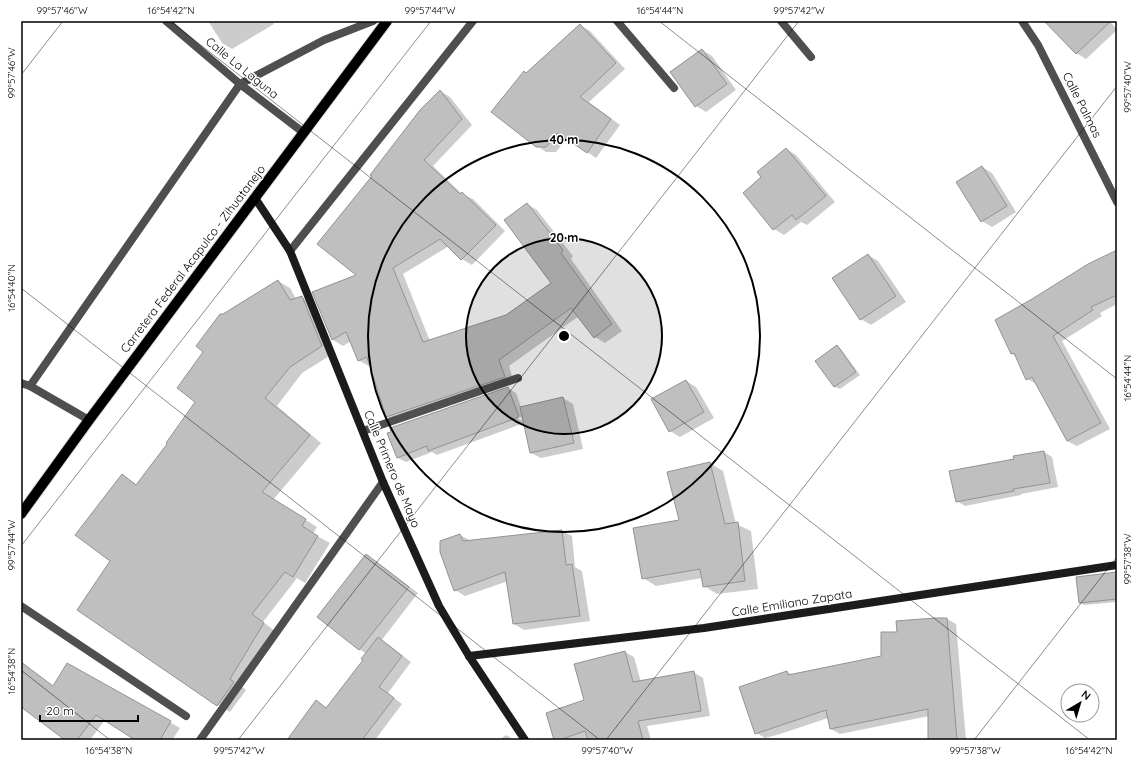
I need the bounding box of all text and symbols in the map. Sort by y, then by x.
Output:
text: 99°57'46"W [36,4,88,17]
text: 16°54'42"N [148,4,194,17]
text: 99°57'44"W [404,4,456,17]
text: 16°54'44"N [637,4,683,17]
text: 99°57'42"W [773,4,825,17]
street label: Calle La Laguna [203,34,282,102]
text: 99°57'46"W [5,47,18,99]
text: 99°57'40"W [1121,61,1134,113]
street label: Calle Palmas [1060,69,1106,140]
text: 40 m [550,132,578,147]
street label: Carretera Federal Acapulco - Zihuatanejo [117,162,268,356]
text: 20 m [550,230,578,245]
text: 16°54'40"N [5,264,18,312]
centre of rings [557,329,571,343]
text: 16°54'44"N [1121,355,1134,401]
street label: Calle Primero de Mayo [361,408,424,530]
text: 99°57'44"W [5,519,18,571]
text: 99°57'38"W [1121,533,1134,585]
street label: Calle Emiliano Zapata [731,586,853,619]
text: 16°54'38"N [5,648,18,694]
north arrow [1060,683,1100,723]
text: N [1079,687,1094,703]
scale bar [40,697,138,723]
text: 20 m [46,703,74,718]
text: 16°54'38"N [86,744,132,757]
text: 99°57'42"W [213,744,265,757]
text: 99°57'40"W [581,744,633,757]
text: 99°57'38"W [949,744,1001,757]
text: 16°54'42"N [1066,744,1112,757]

